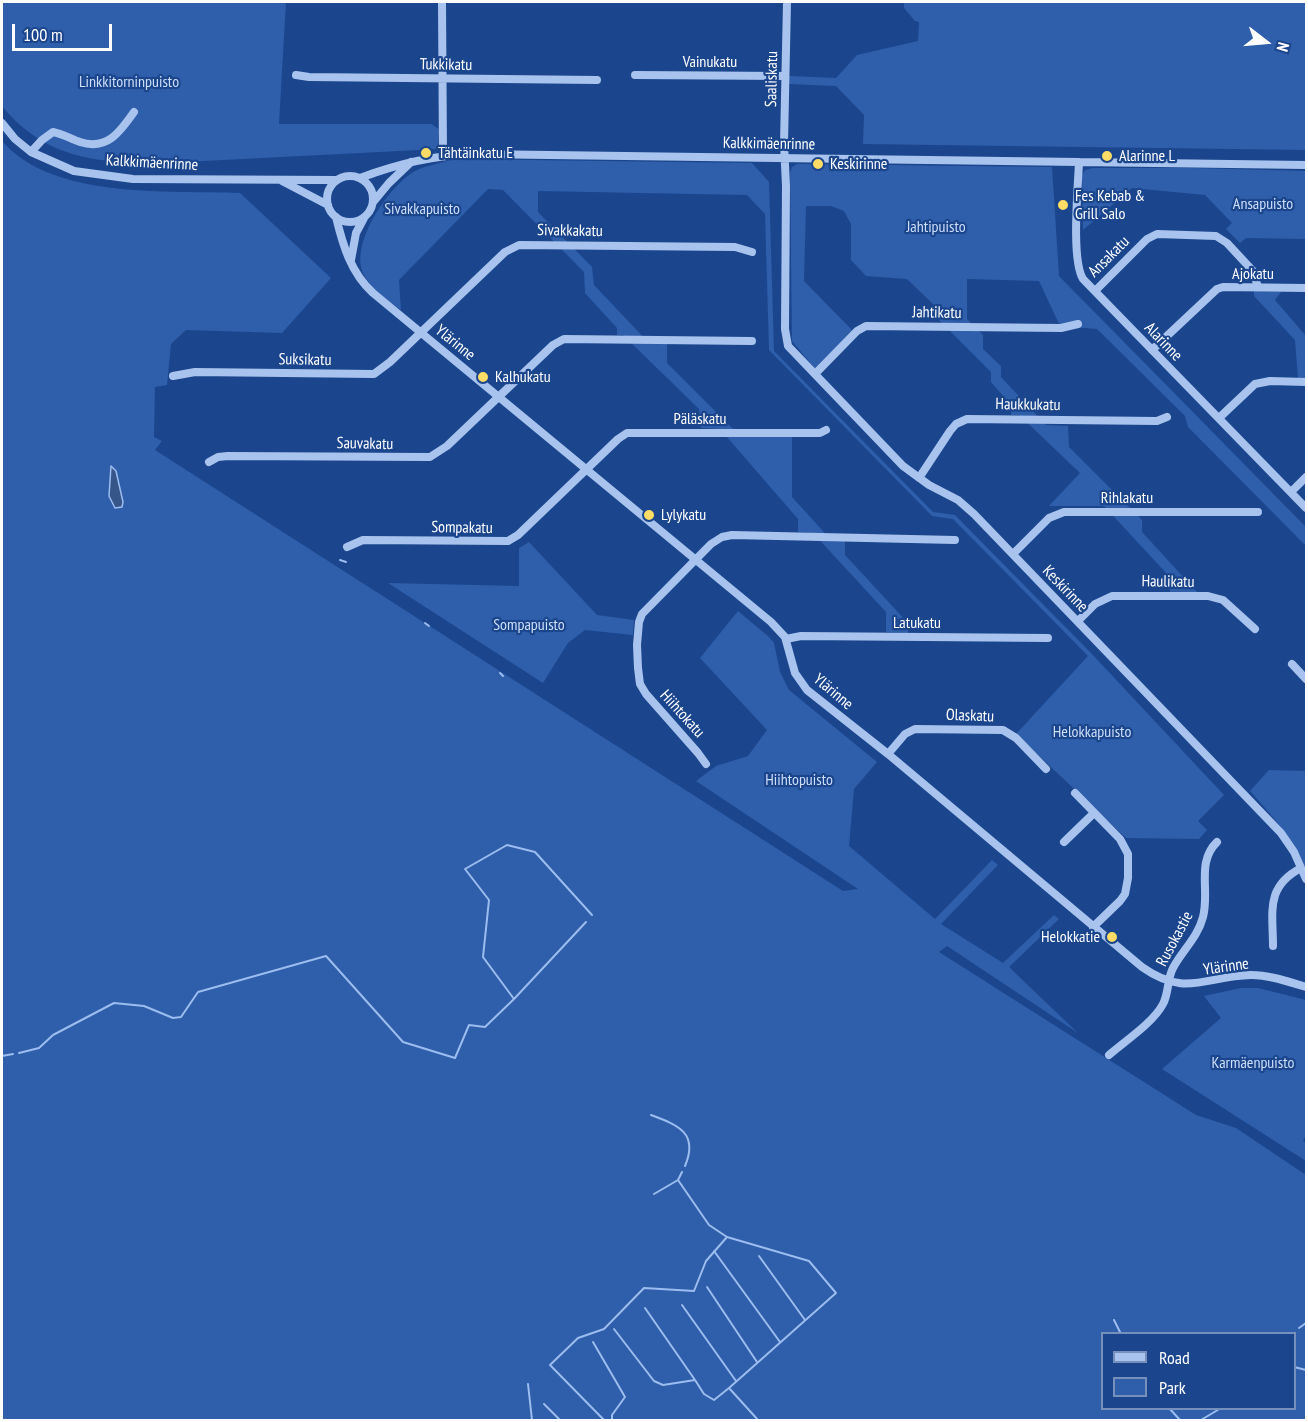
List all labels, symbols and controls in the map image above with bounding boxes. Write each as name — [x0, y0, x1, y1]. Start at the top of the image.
scale bar — [15, 12, 116, 50]
north arrow — [1236, 12, 1296, 72]
text: 100 m — [23, 23, 63, 46]
text: N — [1273, 40, 1294, 54]
street label: Saaliskatu — [762, 51, 782, 107]
street label: Vainukatu — [683, 52, 737, 72]
street label: Tukkikatu — [420, 55, 472, 75]
park label: Linkkitorninpuisto — [79, 72, 179, 92]
street label: Kalkkimäenrinne — [723, 134, 815, 154]
place label: Tähtäinkatu E — [438, 143, 513, 163]
marker: Tähtäinkatu E — [419, 146, 433, 160]
place label: Alarinne L — [1119, 146, 1175, 166]
marker: Alarinne L — [1100, 149, 1114, 163]
street label: Kalkkimäenrinne — [105, 151, 199, 175]
place label: Keskirinne — [830, 154, 887, 174]
marker: Keskirinne — [811, 157, 825, 171]
place label: Fes Kebab & Grill Salo — [1075, 186, 1145, 224]
park label: Ansapuisto — [1233, 194, 1293, 214]
marker: Fes Kebab & Grill Salo — [1056, 198, 1070, 212]
park label: Sivakkapuisto — [384, 199, 460, 219]
park label: Jahtipuisto — [906, 217, 966, 237]
street label: Sivakkakatu — [537, 221, 603, 241]
street label: Ansakatu — [1084, 232, 1134, 282]
street label: Ajokatu — [1232, 264, 1274, 284]
street label: Jahtikatu — [912, 303, 962, 323]
street label: Alarinne — [1140, 319, 1186, 365]
street label: Ylärinne — [431, 321, 479, 365]
street label: Suksikatu — [278, 350, 332, 370]
place label: Kalhukatu — [495, 367, 551, 387]
marker: Kalhukatu — [476, 370, 490, 384]
street label: Haukkukatu — [995, 395, 1061, 415]
street label: Päläskatu — [673, 409, 727, 429]
street label: Sauvakatu — [336, 434, 394, 454]
street label: Rihlakatu — [1101, 488, 1153, 508]
place label: Lylykatu — [661, 505, 706, 525]
marker: Lylykatu — [642, 508, 656, 522]
street label: Sompakatu — [431, 518, 493, 538]
street label: Keskirinne — [1038, 562, 1092, 616]
street label: Haulikatu — [1141, 572, 1195, 592]
street label: Latukatu — [893, 613, 941, 633]
park label: Sompapuisto — [493, 615, 565, 635]
street label: Ylärinne — [809, 670, 857, 714]
street label: Hiihtokatu — [656, 686, 708, 742]
street label: Olaskatu — [946, 706, 994, 726]
park label: Helokkapuisto — [1053, 722, 1131, 742]
park label: Hiihtopuisto — [765, 770, 833, 790]
street label: Rusokastie — [1153, 908, 1197, 970]
place label: Helokkatie — [1041, 927, 1100, 947]
marker: Helokkatie — [1105, 930, 1119, 944]
street label: Ylärinne — [1202, 954, 1250, 980]
park label: Karmäenpuisto — [1212, 1053, 1294, 1073]
legend — [1101, 1332, 1296, 1410]
text: Road — [1159, 1346, 1190, 1369]
text: Park — [1159, 1376, 1186, 1399]

